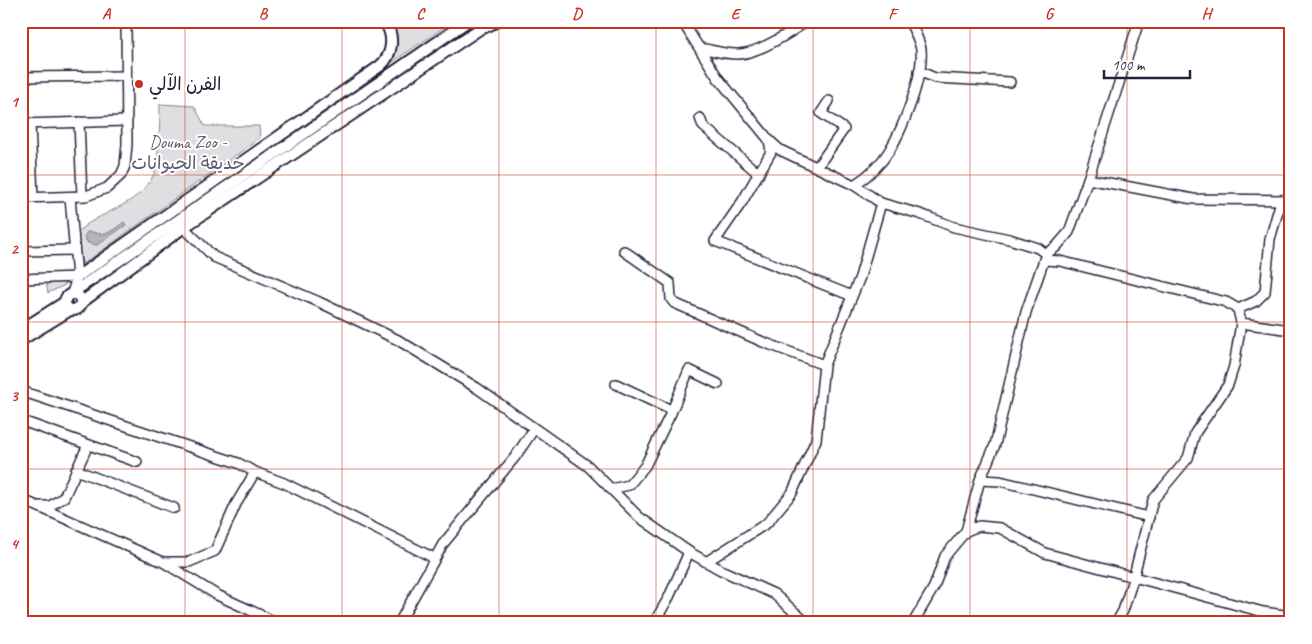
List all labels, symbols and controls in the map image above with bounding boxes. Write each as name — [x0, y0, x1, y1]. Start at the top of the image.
text: A — [102, 4, 112, 24]
text: B — [259, 4, 269, 24]
text: C — [416, 4, 426, 24]
text: D — [572, 4, 583, 24]
text: E — [731, 4, 742, 24]
text: F — [888, 4, 899, 24]
text: G — [1045, 4, 1055, 24]
text: H — [1201, 4, 1213, 24]
scale bar — [1104, 48, 1191, 80]
text: 100 m — [1112, 56, 1146, 75]
place label: الفرن الآلي — [149, 73, 222, 100]
marker: الفرن الآلي — [133, 78, 145, 90]
text: 1 — [10, 92, 19, 112]
park label: Douma Zoo - حديقة الحيوانات — [131, 131, 245, 174]
text: 2 — [10, 239, 19, 259]
text: 3 — [10, 386, 19, 406]
text: 4 — [10, 534, 19, 554]

